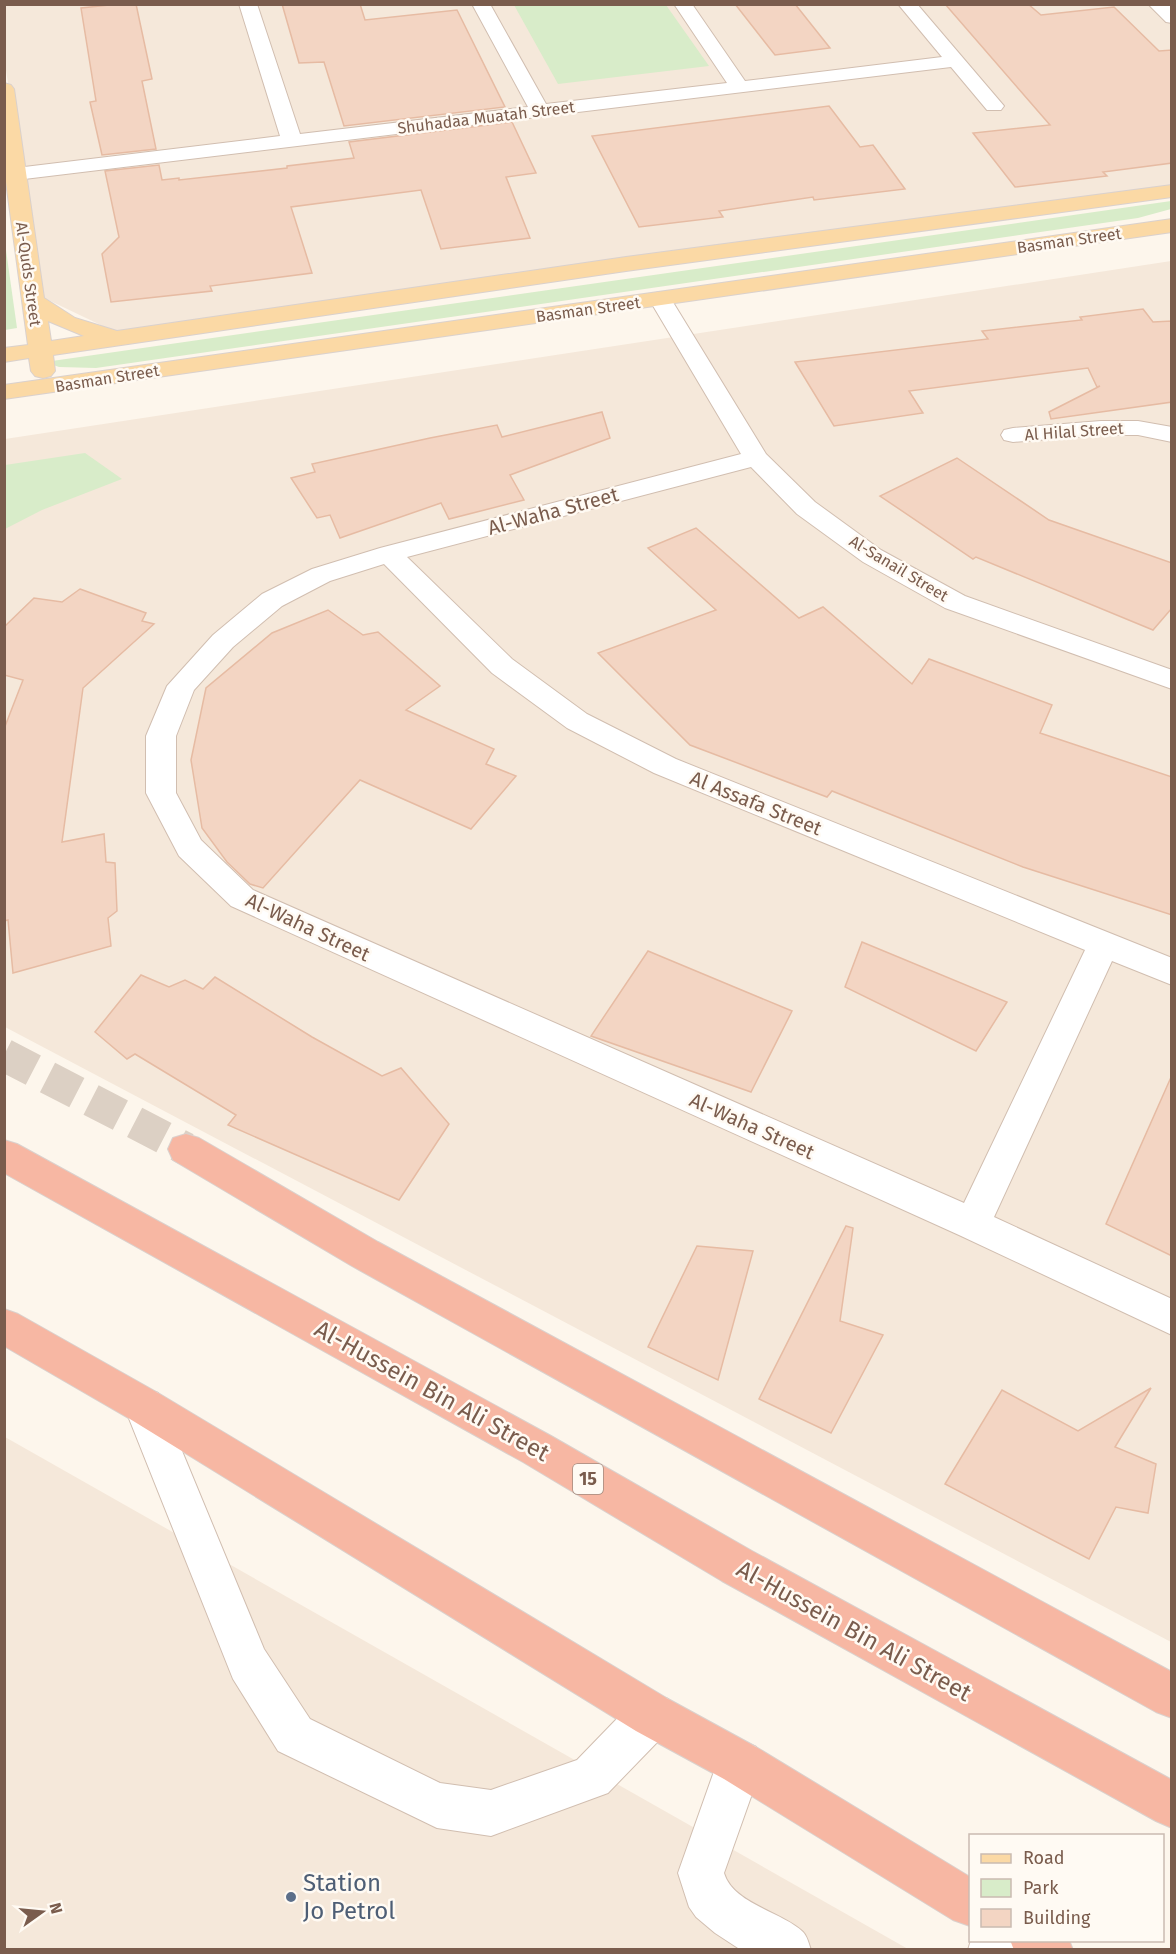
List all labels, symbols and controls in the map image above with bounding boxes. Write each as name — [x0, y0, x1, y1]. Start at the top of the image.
street label: Shuhadaa Muatah Street — [396, 97, 576, 138]
street label: Al-Quds Street — [12, 221, 45, 328]
street label: Basman Street — [1016, 224, 1123, 257]
street label: Basman Street — [535, 293, 642, 326]
street label: Basman Street — [54, 361, 161, 396]
street label: Al Hilal Street — [1024, 419, 1124, 444]
street label: Al-Waha Street — [485, 482, 622, 540]
street label: Al-Sanail Street — [846, 531, 952, 605]
street label: Al Assafa Street — [687, 766, 826, 841]
street label: Al-Waha Street — [242, 888, 375, 967]
street label: Al-Waha Street — [686, 1088, 819, 1165]
street label: Al-Hussein Bin Ali Street — [310, 1315, 554, 1467]
road number: 15 — [573, 1464, 603, 1494]
street label: Al-Hussein Bin Ali Street — [732, 1555, 976, 1707]
legend — [969, 1834, 1164, 1942]
text: Road — [1023, 1847, 1065, 1869]
place label: Station Jo Petrol — [303, 1869, 395, 1925]
text: Park — [1023, 1877, 1059, 1899]
north arrow — [12, 1882, 72, 1942]
marker: Station Jo Petrol — [284, 1890, 298, 1904]
text: N — [45, 1901, 67, 1916]
text: Building — [1023, 1907, 1091, 1929]

